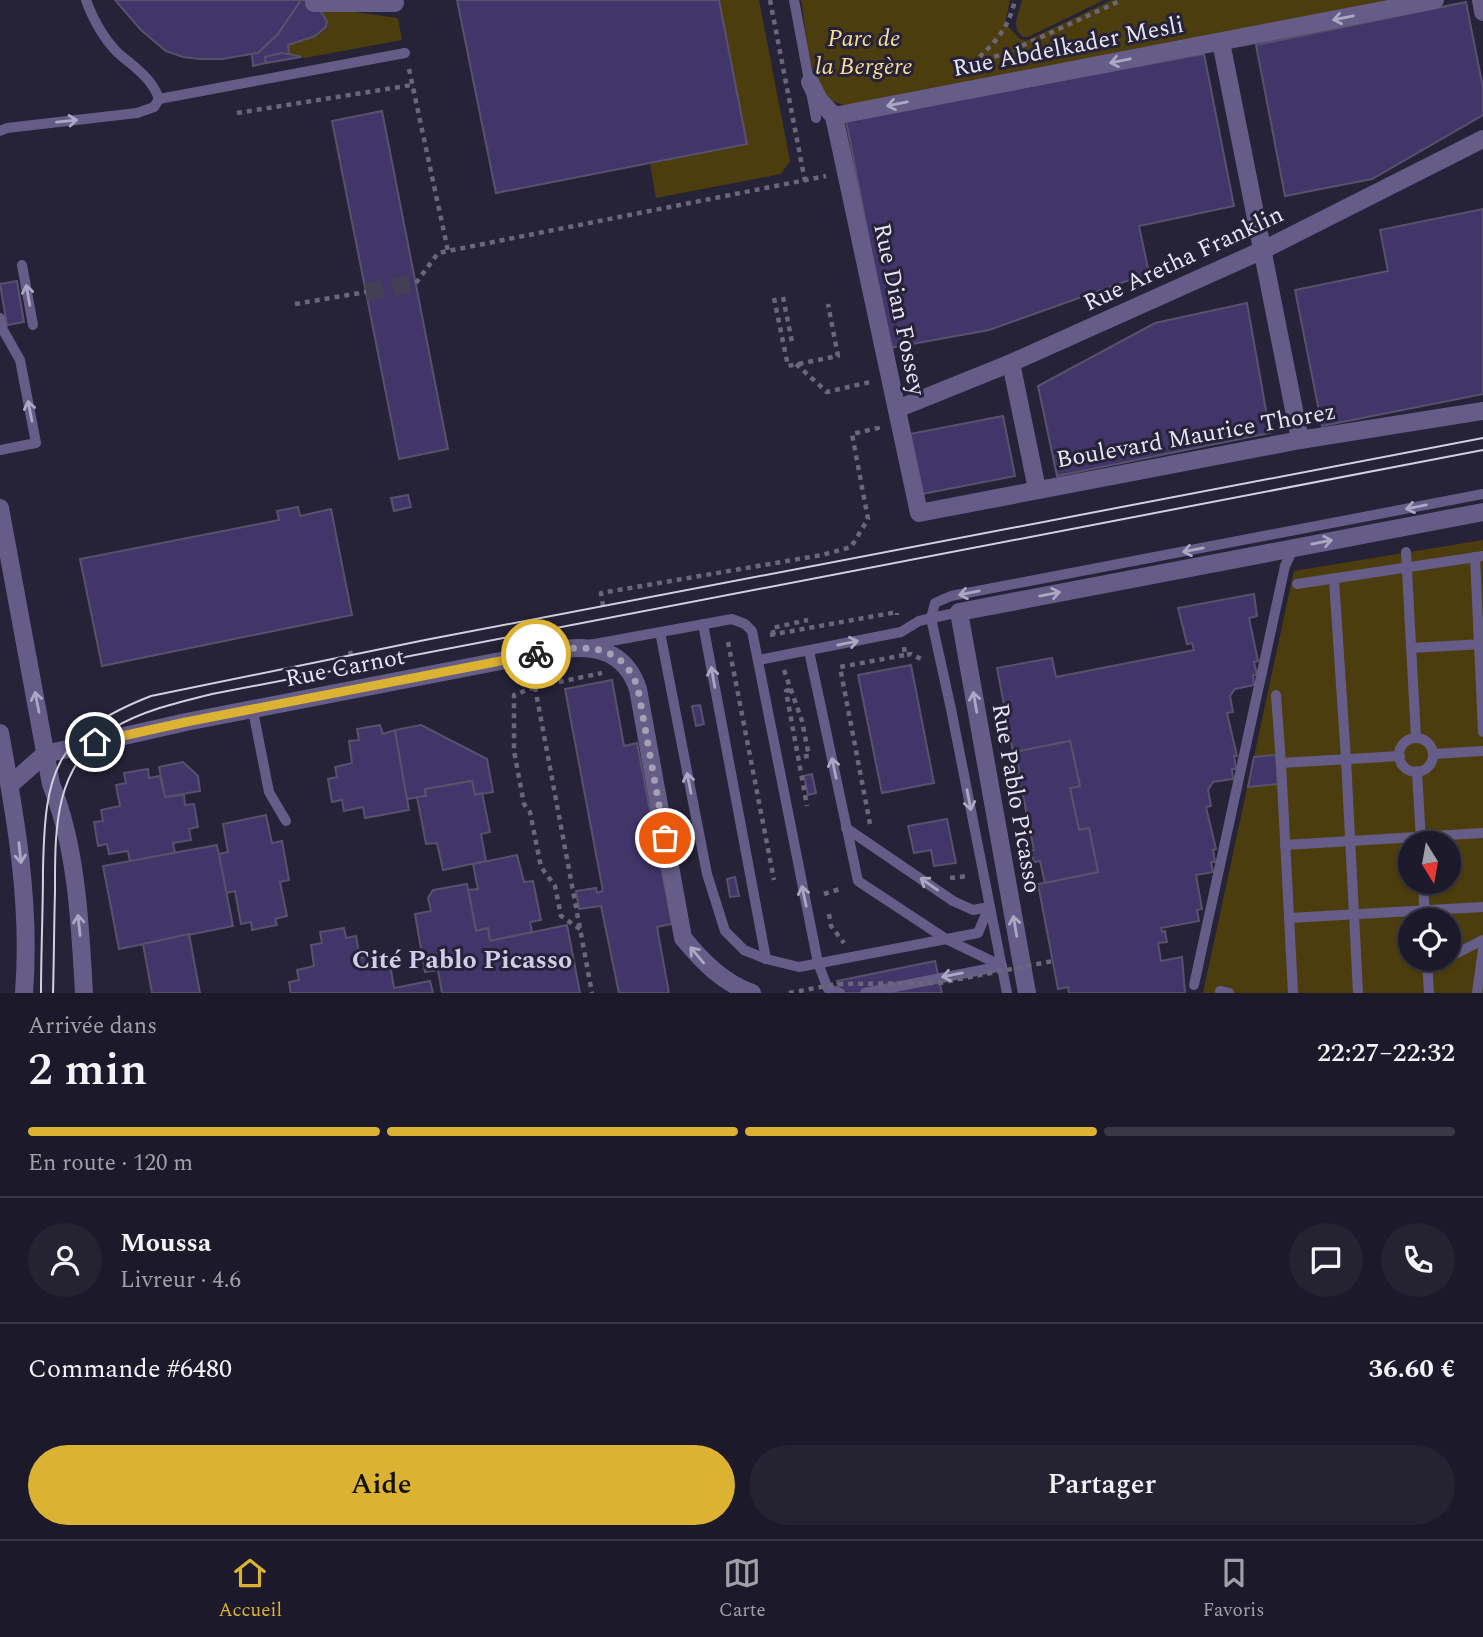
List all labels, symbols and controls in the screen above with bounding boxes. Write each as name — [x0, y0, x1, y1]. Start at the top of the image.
street label: Rue Abdelkader Mesli — [949, 7, 1187, 87]
one-way arrow — [1332, 11, 1355, 25]
park label: Parc de la Bergère — [815, 21, 913, 85]
one-way arrow — [1109, 55, 1132, 69]
one-way arrow — [886, 98, 909, 111]
one-way arrow — [55, 114, 78, 127]
street label: Rue Aretha Franklin — [1077, 197, 1290, 321]
street label: Rue Dian Fossey — [863, 220, 935, 400]
one-way arrow — [21, 284, 34, 307]
street label: Boulevard Maurice Thorez — [1053, 394, 1339, 478]
one-way arrow — [22, 400, 36, 423]
one-way arrow — [1405, 500, 1428, 514]
one-way arrow — [1310, 535, 1332, 548]
one-way arrow — [1182, 543, 1205, 557]
one-way arrow — [958, 586, 981, 600]
one-way arrow — [1038, 587, 1061, 601]
courier — [501, 619, 571, 689]
icon: bike — [517, 635, 555, 673]
one-way arrow — [836, 635, 859, 649]
street label: Rue Carnot — [282, 639, 408, 697]
one-way arrow — [706, 666, 719, 689]
one-way arrow — [30, 691, 43, 714]
one-way arrow — [968, 691, 981, 714]
street label: Rue Pablo Picasso — [982, 700, 1050, 896]
pin — [65, 712, 125, 772]
icon: home — [76, 723, 114, 761]
one-way arrow — [826, 757, 840, 780]
one-way arrow — [682, 772, 695, 795]
one-way arrow — [962, 788, 976, 811]
pin — [635, 808, 695, 868]
icon: bag — [646, 819, 684, 857]
north arrow — [1398, 831, 1461, 894]
map controls — [1398, 831, 1461, 971]
one-way arrow — [13, 841, 26, 863]
one-way arrow — [920, 877, 939, 891]
one-way arrow — [797, 885, 811, 908]
button: locate — [1398, 908, 1461, 971]
one-way arrow — [72, 914, 85, 937]
one-way arrow — [1008, 915, 1021, 938]
district label: Cité Pablo Picasso — [352, 940, 572, 980]
one-way arrow — [689, 946, 705, 964]
one-way arrow — [941, 969, 964, 983]
text: Arrivée dans — [28, 1009, 157, 1044]
text: 22:27–22:32 — [1317, 1033, 1455, 1073]
text: 2 min — [28, 1035, 147, 1105]
text: En route · 120 m — [28, 1146, 193, 1181]
button: person — [28, 1223, 102, 1297]
text: Moussa — [120, 1223, 211, 1263]
button: chat — [1289, 1223, 1363, 1297]
button: phone — [1381, 1223, 1455, 1297]
text: Livreur · 4.6 — [120, 1263, 241, 1298]
text: Commande #6480 — [28, 1349, 232, 1389]
text: 36.60 € — [1369, 1349, 1455, 1389]
button: Aide — [28, 1445, 735, 1525]
button: Partager — [749, 1445, 1455, 1525]
tab: Accueil — [219, 1554, 282, 1625]
tab: Carte — [719, 1554, 766, 1625]
tab: Favoris — [1203, 1554, 1264, 1625]

